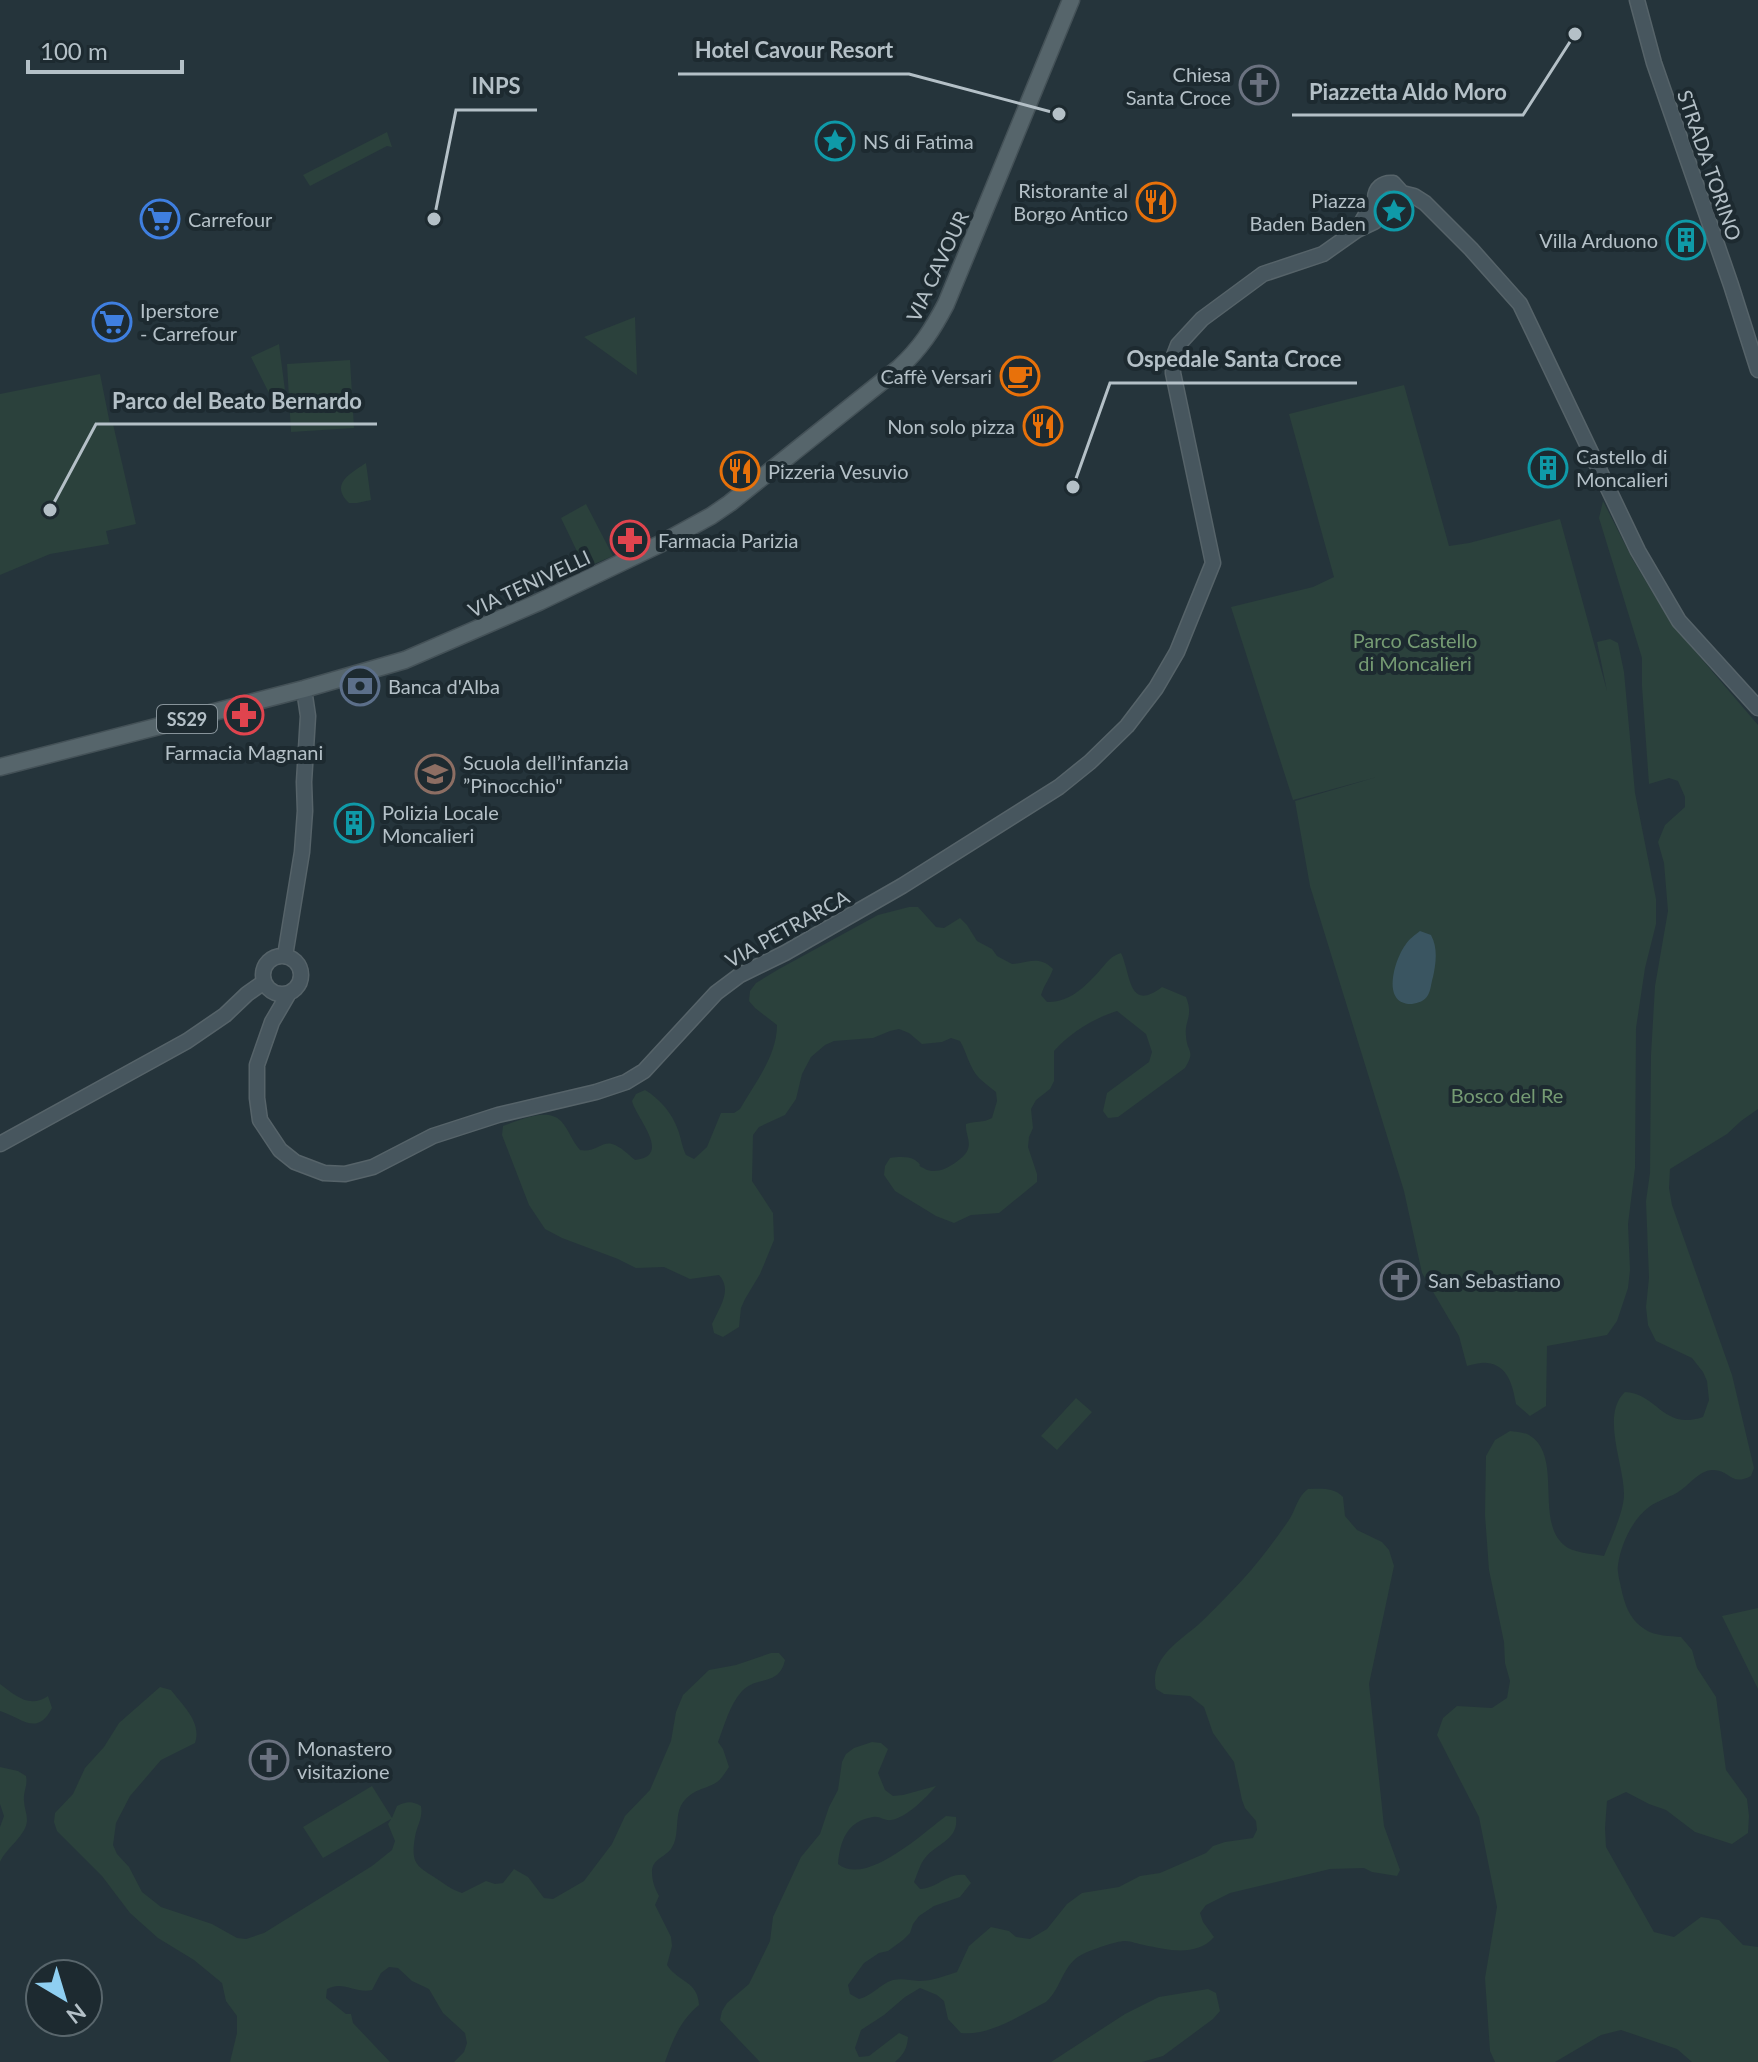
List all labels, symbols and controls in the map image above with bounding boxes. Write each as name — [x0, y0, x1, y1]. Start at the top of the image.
scale bar — [28, 24, 182, 74]
callout: Hotel Cavour Resort — [678, 28, 909, 74]
text: 100 m — [40, 36, 108, 65]
text: Hotel Cavour Resort — [695, 36, 894, 63]
place label: Chiesa Santa Croce — [1126, 62, 1231, 109]
callout: INPS — [456, 64, 537, 110]
church icon: Chiesa Santa Croce — [1238, 64, 1280, 106]
callout: Piazzetta Aldo Moro — [1292, 69, 1523, 115]
text: INPS — [471, 72, 521, 99]
text: Piazzetta Aldo Moro — [1309, 78, 1507, 105]
street label: STRADA TORINO — [1673, 87, 1747, 243]
place icon: NS di Fatima — [814, 120, 856, 162]
place label: NS di Fatima — [863, 129, 974, 153]
place label: Ristorante al Borgo Antico — [1013, 178, 1128, 225]
restaurant icon: Ristorante al Borgo Antico — [1135, 181, 1177, 223]
place label: Piazza Baden Baden — [1250, 188, 1366, 235]
place icon: Piazza Baden Baden — [1373, 190, 1415, 232]
supermarket icon: Carrefour — [139, 198, 181, 240]
street label: VIA CAVOUR — [901, 206, 973, 325]
place label: Carrefour — [188, 207, 273, 231]
building icon: Villa Arduono — [1665, 219, 1707, 261]
place label: Villa Arduono — [1539, 228, 1658, 252]
place label: Iperstore - Carrefour — [140, 298, 238, 345]
supermarket icon: Iperstore - Carrefour — [91, 301, 133, 343]
callout: Ospedale Santa Croce — [1110, 337, 1357, 383]
text: Ospedale Santa Croce — [1127, 345, 1342, 372]
cafe icon: Caffè Versari — [999, 355, 1041, 397]
place label: Caffè Versari — [880, 364, 992, 388]
callout: Parco del Beato Bernardo — [96, 378, 377, 424]
text: Parco del Beato Bernardo — [112, 387, 362, 414]
restaurant icon: Non solo pizza — [1022, 405, 1064, 447]
place label: Non solo pizza — [887, 414, 1015, 438]
place label: Castello di Moncalieri — [1576, 444, 1668, 491]
building icon: Castello di Moncalieri — [1527, 447, 1569, 489]
restaurant icon: Pizzeria Vesuvio — [719, 450, 761, 492]
place label: Pizzeria Vesuvio — [768, 459, 909, 483]
pharmacy icon: Farmacia Parizia — [609, 519, 651, 561]
place label: Farmacia Parizia — [658, 528, 798, 552]
street label: VIA TENIVELLI — [464, 544, 594, 622]
park label: Parco Castello di Moncalieri — [1353, 628, 1477, 675]
bank icon: Banca d'Alba — [339, 665, 381, 707]
place label: Banca d'Alba — [388, 674, 500, 698]
pharmacy icon: Farmacia Magnani — [223, 694, 265, 736]
road number: SS29 — [157, 705, 217, 733]
place label: Farmacia Magnani — [165, 740, 323, 764]
place label: Scuola dell’infanzia ”Pinocchio" — [463, 750, 629, 797]
school or university icon: Scuola dell’infanzia ”Pinocchio" — [414, 753, 456, 795]
place label: Polizia Locale Moncalieri — [382, 800, 499, 847]
building icon: Polizia Locale Moncalieri — [333, 802, 375, 844]
street label: VIA PETRARCA — [721, 884, 854, 972]
park label: Bosco del Re — [1451, 1083, 1563, 1107]
church icon: San Sebastiano — [1379, 1259, 1421, 1301]
place label: San Sebastiano — [1428, 1268, 1561, 1292]
place label: Monastero visitazione — [297, 1736, 392, 1783]
church icon: Monastero visitazione — [248, 1739, 290, 1781]
north arrow — [24, 1958, 104, 2038]
text: N — [62, 1998, 92, 2030]

